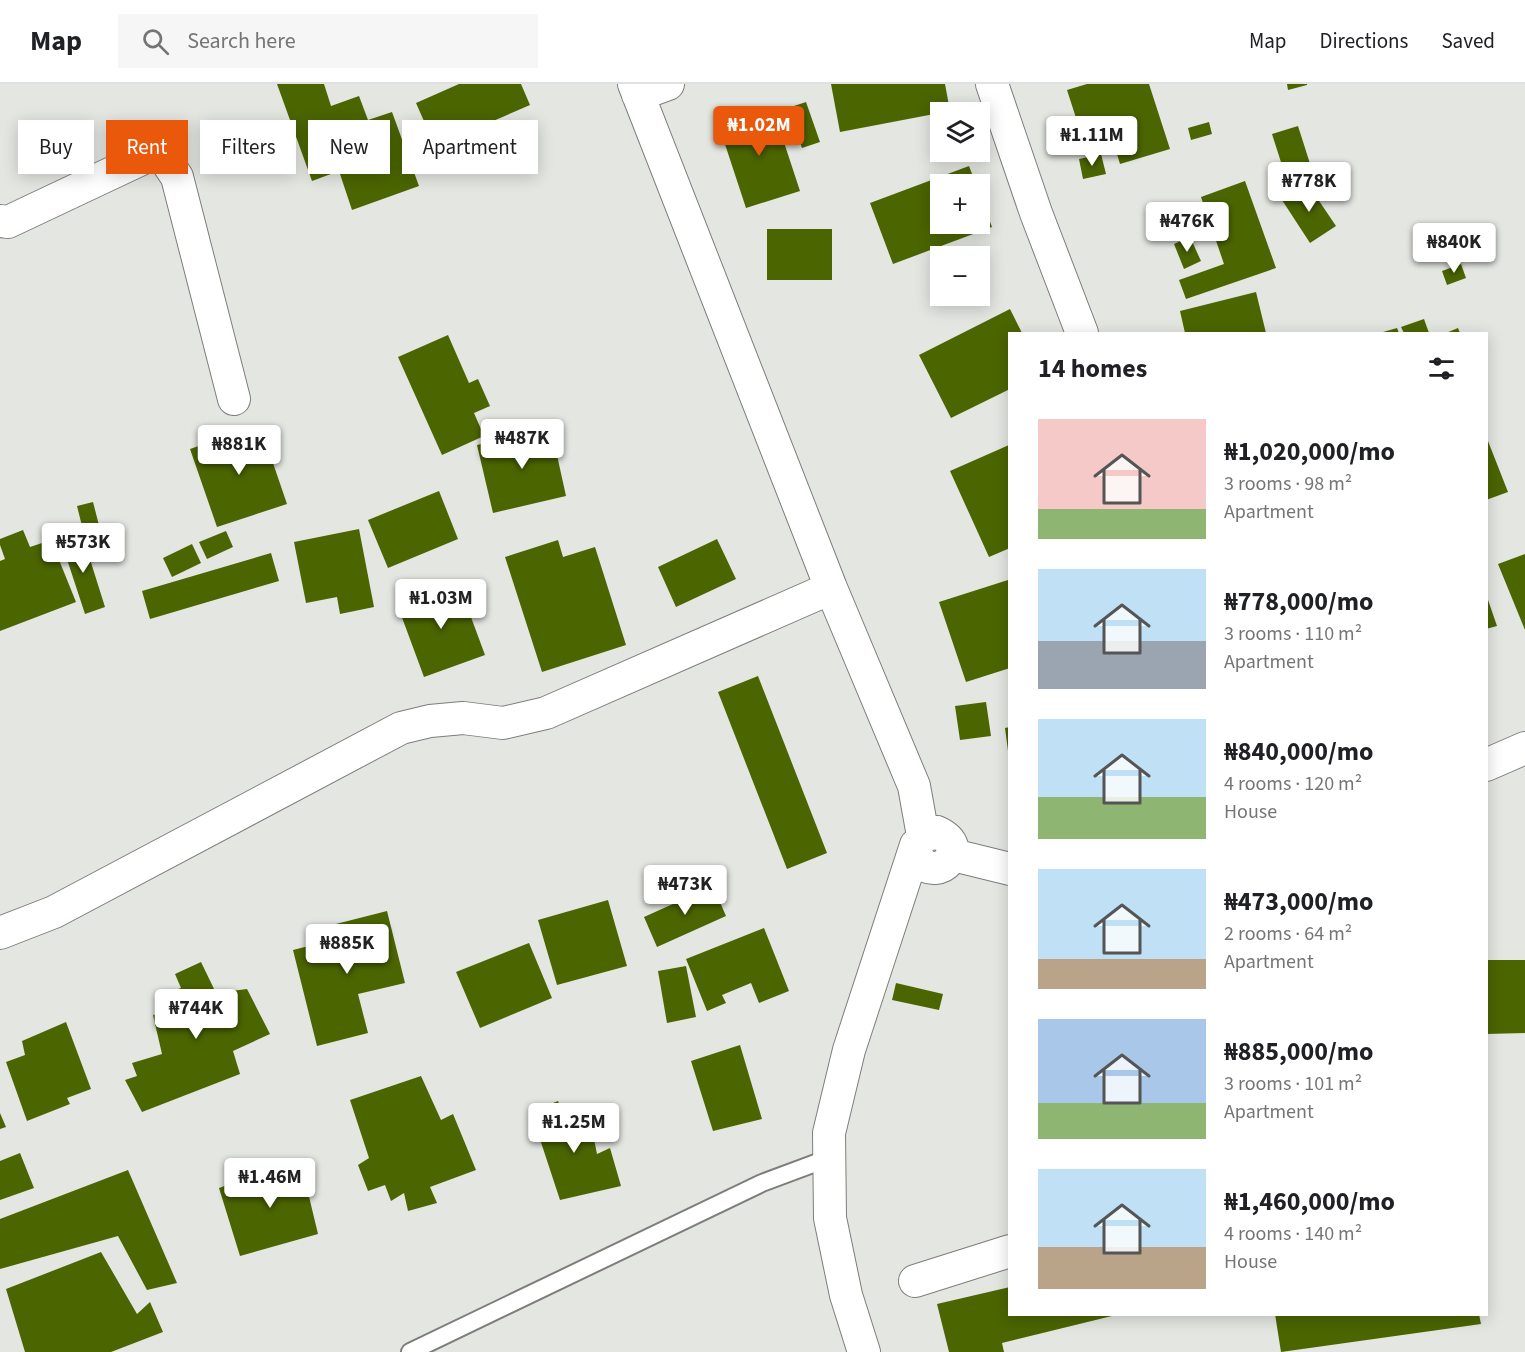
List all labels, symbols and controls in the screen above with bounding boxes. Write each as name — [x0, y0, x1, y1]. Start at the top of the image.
search box — [118, 14, 538, 68]
text: Map — [30, 21, 82, 61]
icon: search — [139, 25, 172, 58]
text: Search here — [187, 25, 296, 57]
text: Map — [1249, 26, 1287, 56]
text: Directions — [1320, 26, 1408, 56]
text: Saved — [1441, 26, 1495, 56]
map controls — [930, 102, 990, 306]
button: layers — [930, 102, 990, 162]
pin: ₦1.02M — [710, 106, 808, 157]
text: ₦1.02M — [727, 111, 791, 139]
pin: ₦1.11M — [1043, 116, 1141, 167]
chip: Buy — [18, 120, 94, 174]
chip: Rent — [106, 120, 188, 174]
chip: Filters — [200, 120, 296, 174]
chip: New — [308, 120, 390, 174]
chip: Apartment — [402, 120, 538, 174]
text: ₦1.11M — [1060, 121, 1124, 149]
pin: ₦778K — [1267, 162, 1351, 213]
text: ₦778K — [1282, 167, 1336, 195]
button: + — [930, 174, 990, 234]
pin: ₦476K — [1145, 202, 1229, 253]
text: ₦476K — [1160, 207, 1214, 235]
pin: ₦840K — [1412, 223, 1496, 274]
text: ₦840K — [1427, 228, 1481, 256]
button: − — [930, 246, 990, 306]
text: 14 homes — [1038, 350, 1147, 387]
icon: filters — [1425, 352, 1458, 385]
pin: ₦487K — [480, 419, 564, 470]
text: ₦487K — [495, 424, 549, 452]
pin: ₦881K — [197, 425, 281, 476]
text: ₦881K — [212, 430, 266, 458]
text: ₦1,020,000/mo — [1224, 433, 1395, 470]
icon: home — [1086, 443, 1158, 515]
text: 3 rooms · 98 m² — [1224, 470, 1352, 498]
text: Apartment — [1224, 498, 1314, 526]
pin: ₦573K — [41, 523, 125, 574]
text: ₦573K — [56, 528, 110, 556]
pin: ₦1.03M — [392, 579, 490, 630]
text: ₦778,000/mo — [1224, 583, 1373, 620]
text: ₦1.03M — [409, 584, 473, 612]
icon: home — [1086, 593, 1158, 665]
text: 3 rooms · 110 m² — [1224, 620, 1362, 648]
text: Apartment — [1224, 648, 1314, 676]
text: ₦840,000/mo — [1224, 733, 1373, 770]
icon: home — [1086, 743, 1158, 815]
text: 4 rooms · 120 m² — [1224, 770, 1362, 798]
text: House — [1224, 798, 1277, 826]
pin: ₦473K — [643, 865, 727, 916]
text: ₦473K — [658, 870, 712, 898]
text: ₦473,000/mo — [1224, 883, 1373, 920]
icon: home — [1086, 893, 1158, 965]
text: 2 rooms · 64 m² — [1224, 920, 1352, 948]
pin: ₦885K — [305, 924, 389, 975]
text: ₦885K — [320, 929, 374, 957]
text: Apartment — [1224, 948, 1314, 976]
pin: ₦744K — [154, 989, 238, 1040]
text: ₦744K — [169, 994, 223, 1022]
text: ₦885,000/mo — [1224, 1033, 1373, 1070]
icon: home — [1086, 1043, 1158, 1115]
text: 3 rooms · 101 m² — [1224, 1070, 1362, 1098]
text: Apartment — [1224, 1098, 1314, 1126]
pin: ₦1.25M — [525, 1103, 623, 1154]
text: ₦1.25M — [542, 1108, 606, 1136]
pin: ₦1.46M — [221, 1158, 319, 1209]
text: ₦1.46M — [238, 1163, 302, 1191]
text: ₦1,460,000/mo — [1224, 1183, 1395, 1220]
icon: home — [1086, 1193, 1158, 1265]
text: 4 rooms · 140 m² — [1224, 1220, 1362, 1248]
text: House — [1224, 1248, 1277, 1276]

